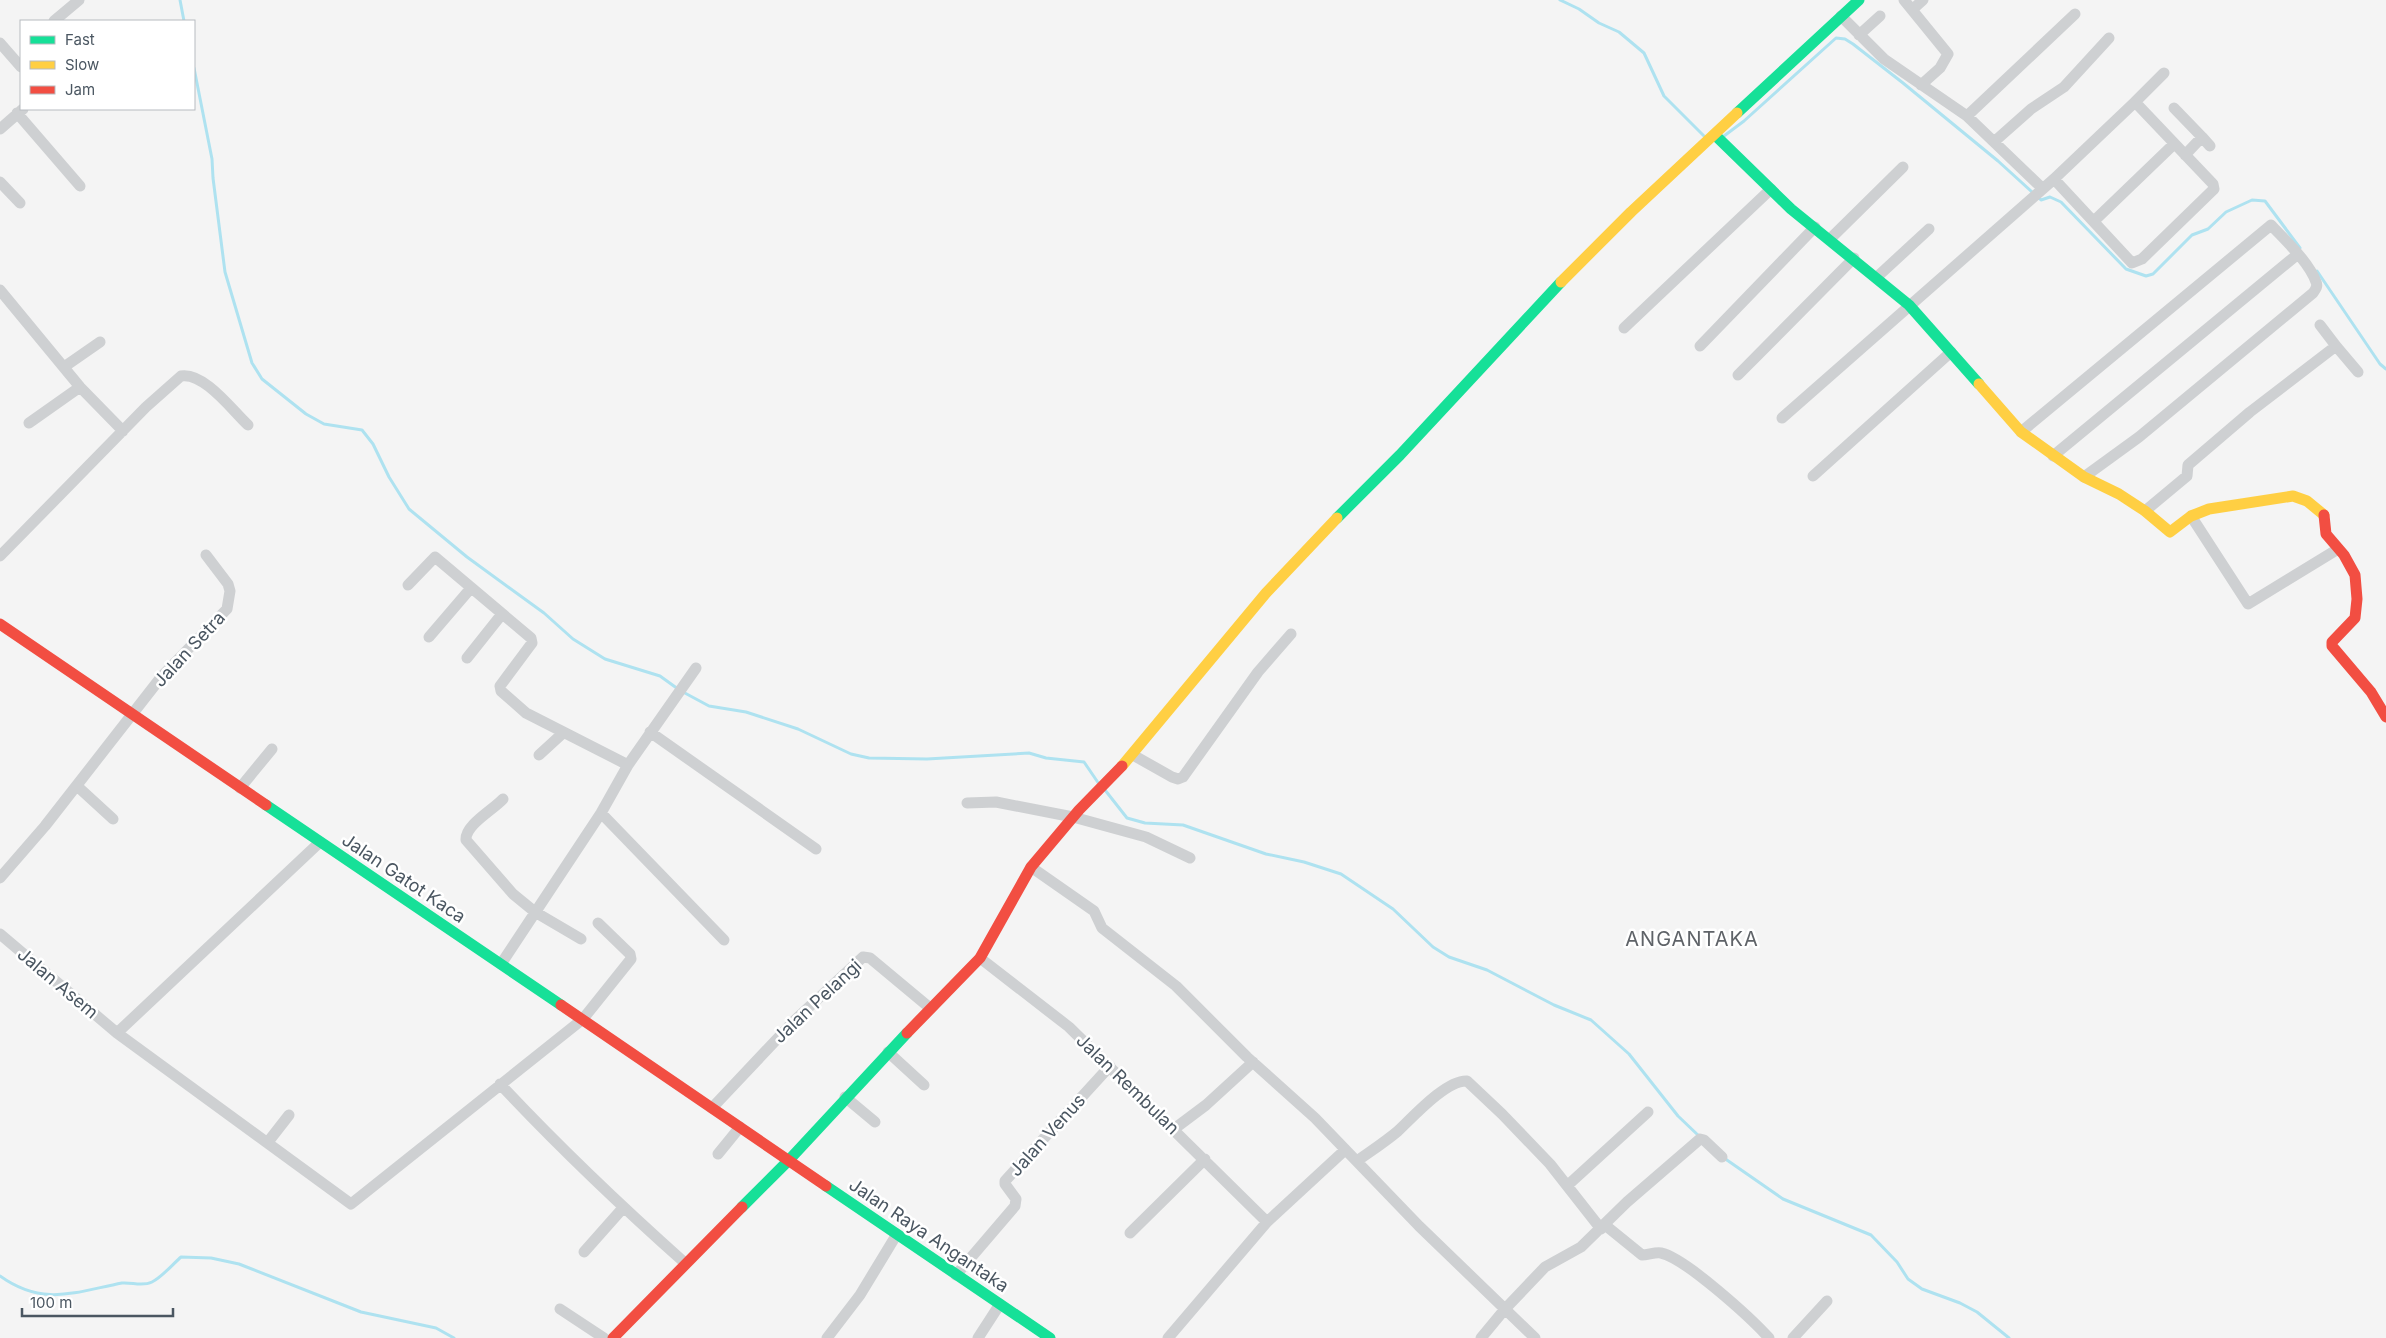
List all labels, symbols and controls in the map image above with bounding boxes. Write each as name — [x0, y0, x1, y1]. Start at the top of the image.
legend — [20, 20, 195, 110]
text: Fast — [65, 30, 95, 49]
text: Slow — [65, 55, 99, 74]
text: Jam — [65, 80, 95, 99]
street label: Jalan Setra — [149, 607, 229, 691]
street label: Jalan Gatot Kaca — [338, 829, 470, 927]
district label: ANGANTAKA — [1625, 927, 1759, 951]
street label: Jalan Asem — [13, 943, 103, 1023]
street label: Jalan Pelangi — [769, 955, 865, 1047]
street label: Jalan Rembulan — [1072, 1030, 1184, 1138]
street label: Jalan Venus — [1005, 1090, 1089, 1180]
street label: Jalan Raya Angantaka — [845, 1174, 1013, 1296]
scale bar — [22, 1286, 174, 1318]
text: 100 m — [30, 1293, 72, 1312]

